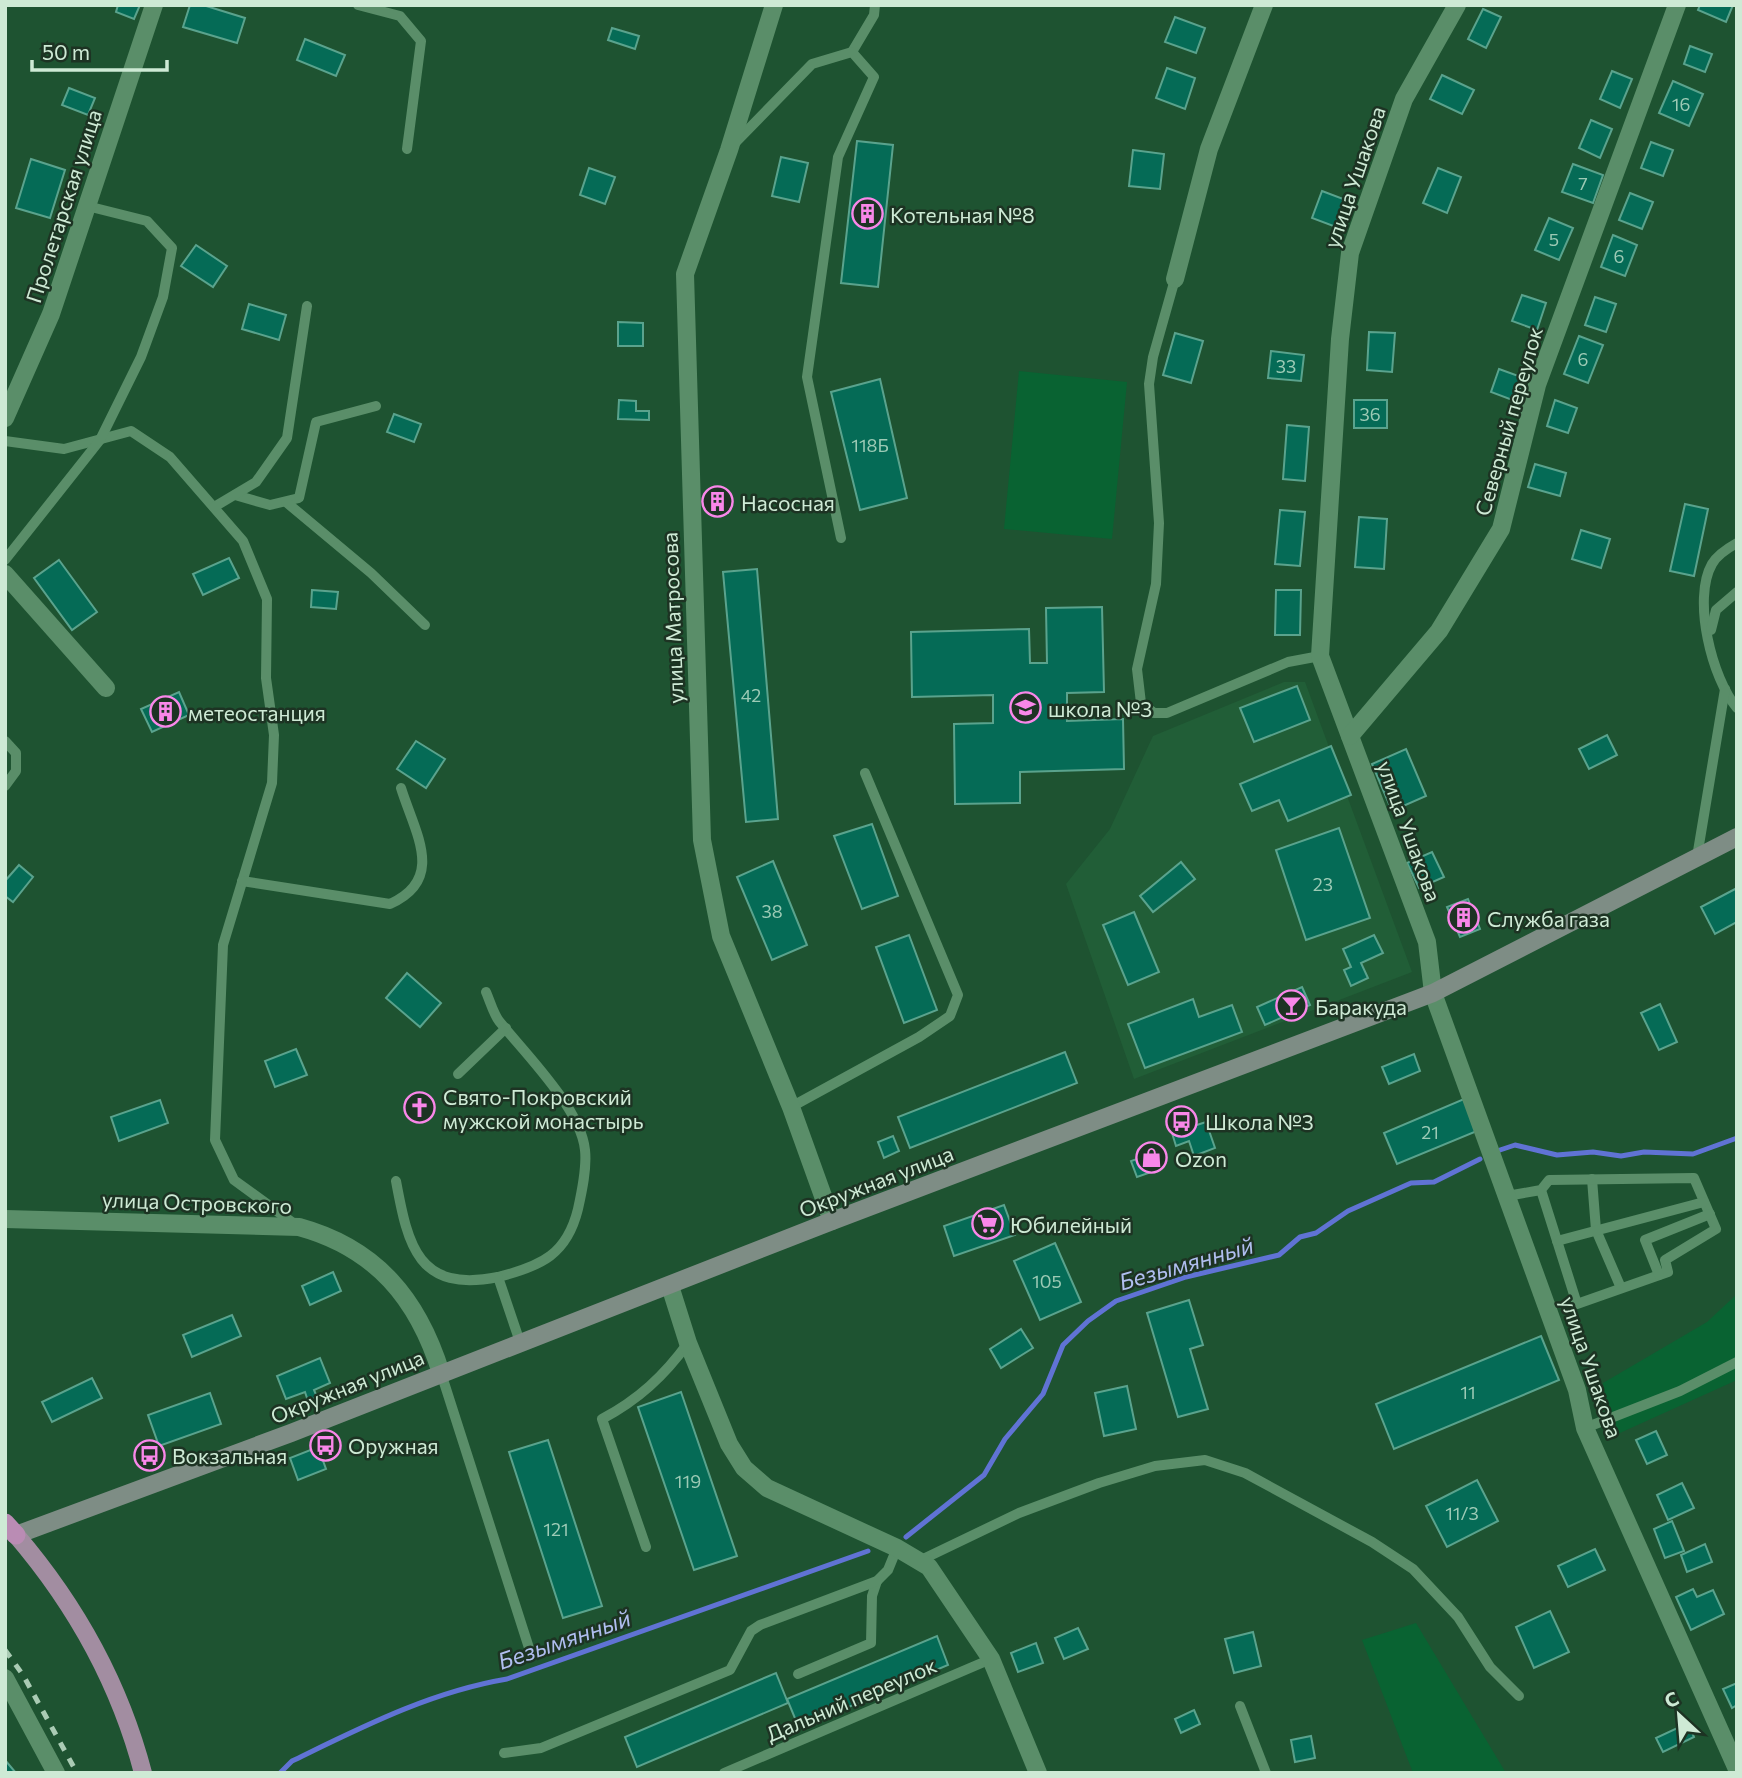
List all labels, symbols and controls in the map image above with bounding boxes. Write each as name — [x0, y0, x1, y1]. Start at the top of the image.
scale bar — [32, 28, 166, 72]
text: 50 m — [42, 39, 90, 64]
house number: 16 — [1672, 93, 1690, 115]
street label: улица Ушакова — [1318, 103, 1390, 251]
street label: Пролетарская улица — [20, 106, 106, 306]
house number: 7 — [1578, 172, 1588, 194]
building icon: Котельная №8 — [850, 197, 884, 231]
place label: Котельная №8 — [890, 202, 1035, 227]
house number: 5 — [1549, 228, 1559, 250]
house number: 6 — [1614, 245, 1624, 267]
street label: Северный переулок — [1469, 324, 1547, 518]
house number: 6 — [1578, 348, 1588, 370]
house number: 33 — [1276, 355, 1296, 377]
house number: 36 — [1359, 403, 1381, 425]
house number: 118Б — [851, 434, 889, 456]
building icon: Насосная — [701, 485, 735, 519]
place label: Насосная — [741, 490, 835, 515]
street label: улица Матросова — [657, 532, 687, 704]
house number: 42 — [741, 684, 761, 706]
school or university icon: школа №3 — [1008, 691, 1042, 725]
building icon: метеостанция — [148, 695, 182, 729]
place label: школа №3 — [1048, 696, 1152, 721]
place label: метеостанция — [188, 700, 326, 725]
street label: улица Ушакова — [1373, 757, 1447, 905]
house number: 23 — [1313, 873, 1333, 895]
house number: 38 — [761, 900, 783, 922]
building icon: Служба газа — [1447, 901, 1481, 935]
place label: Служба газа — [1487, 906, 1610, 931]
bar icon: Баракуда — [1275, 989, 1309, 1023]
place label: Баракуда — [1315, 994, 1407, 1019]
place label: Свято-Покровский мужской монастырь — [443, 1084, 644, 1133]
church icon: Свято-Покровский мужской монастырь — [403, 1091, 437, 1125]
bus stop icon: Школа №3 — [1165, 1104, 1199, 1138]
place label: Школа №3 — [1205, 1109, 1314, 1134]
house number: 21 — [1421, 1121, 1439, 1143]
street label: Окружная улица — [795, 1140, 957, 1222]
shop icon: Ozon — [1135, 1141, 1169, 1175]
place label: Ozon — [1175, 1146, 1227, 1171]
street label: улица Островского — [102, 1186, 292, 1218]
supermarket icon: Юбилейный — [970, 1207, 1004, 1241]
place label: Юбилейный — [1010, 1212, 1132, 1237]
water label: Безымянный — [1115, 1230, 1257, 1296]
house number: 105 — [1032, 1270, 1062, 1292]
street label: улица Ушакова — [1556, 1293, 1628, 1441]
street label: Окружная улица — [267, 1344, 427, 1428]
house number: 11 — [1460, 1381, 1476, 1403]
bus stop icon: Оружная — [308, 1428, 342, 1462]
place label: Оружная — [348, 1433, 439, 1458]
bus stop icon: Вокзальная — [132, 1438, 166, 1472]
place label: Вокзальная — [172, 1443, 287, 1468]
house number: 119 — [675, 1470, 701, 1492]
house number: 11/3 — [1445, 1502, 1479, 1524]
house number: 121 — [543, 1518, 569, 1540]
water label: Безымянный — [494, 1603, 634, 1675]
street label: Дальний переулок — [762, 1652, 940, 1746]
north arrow — [1644, 1680, 1714, 1750]
text: С — [1660, 1686, 1682, 1712]

